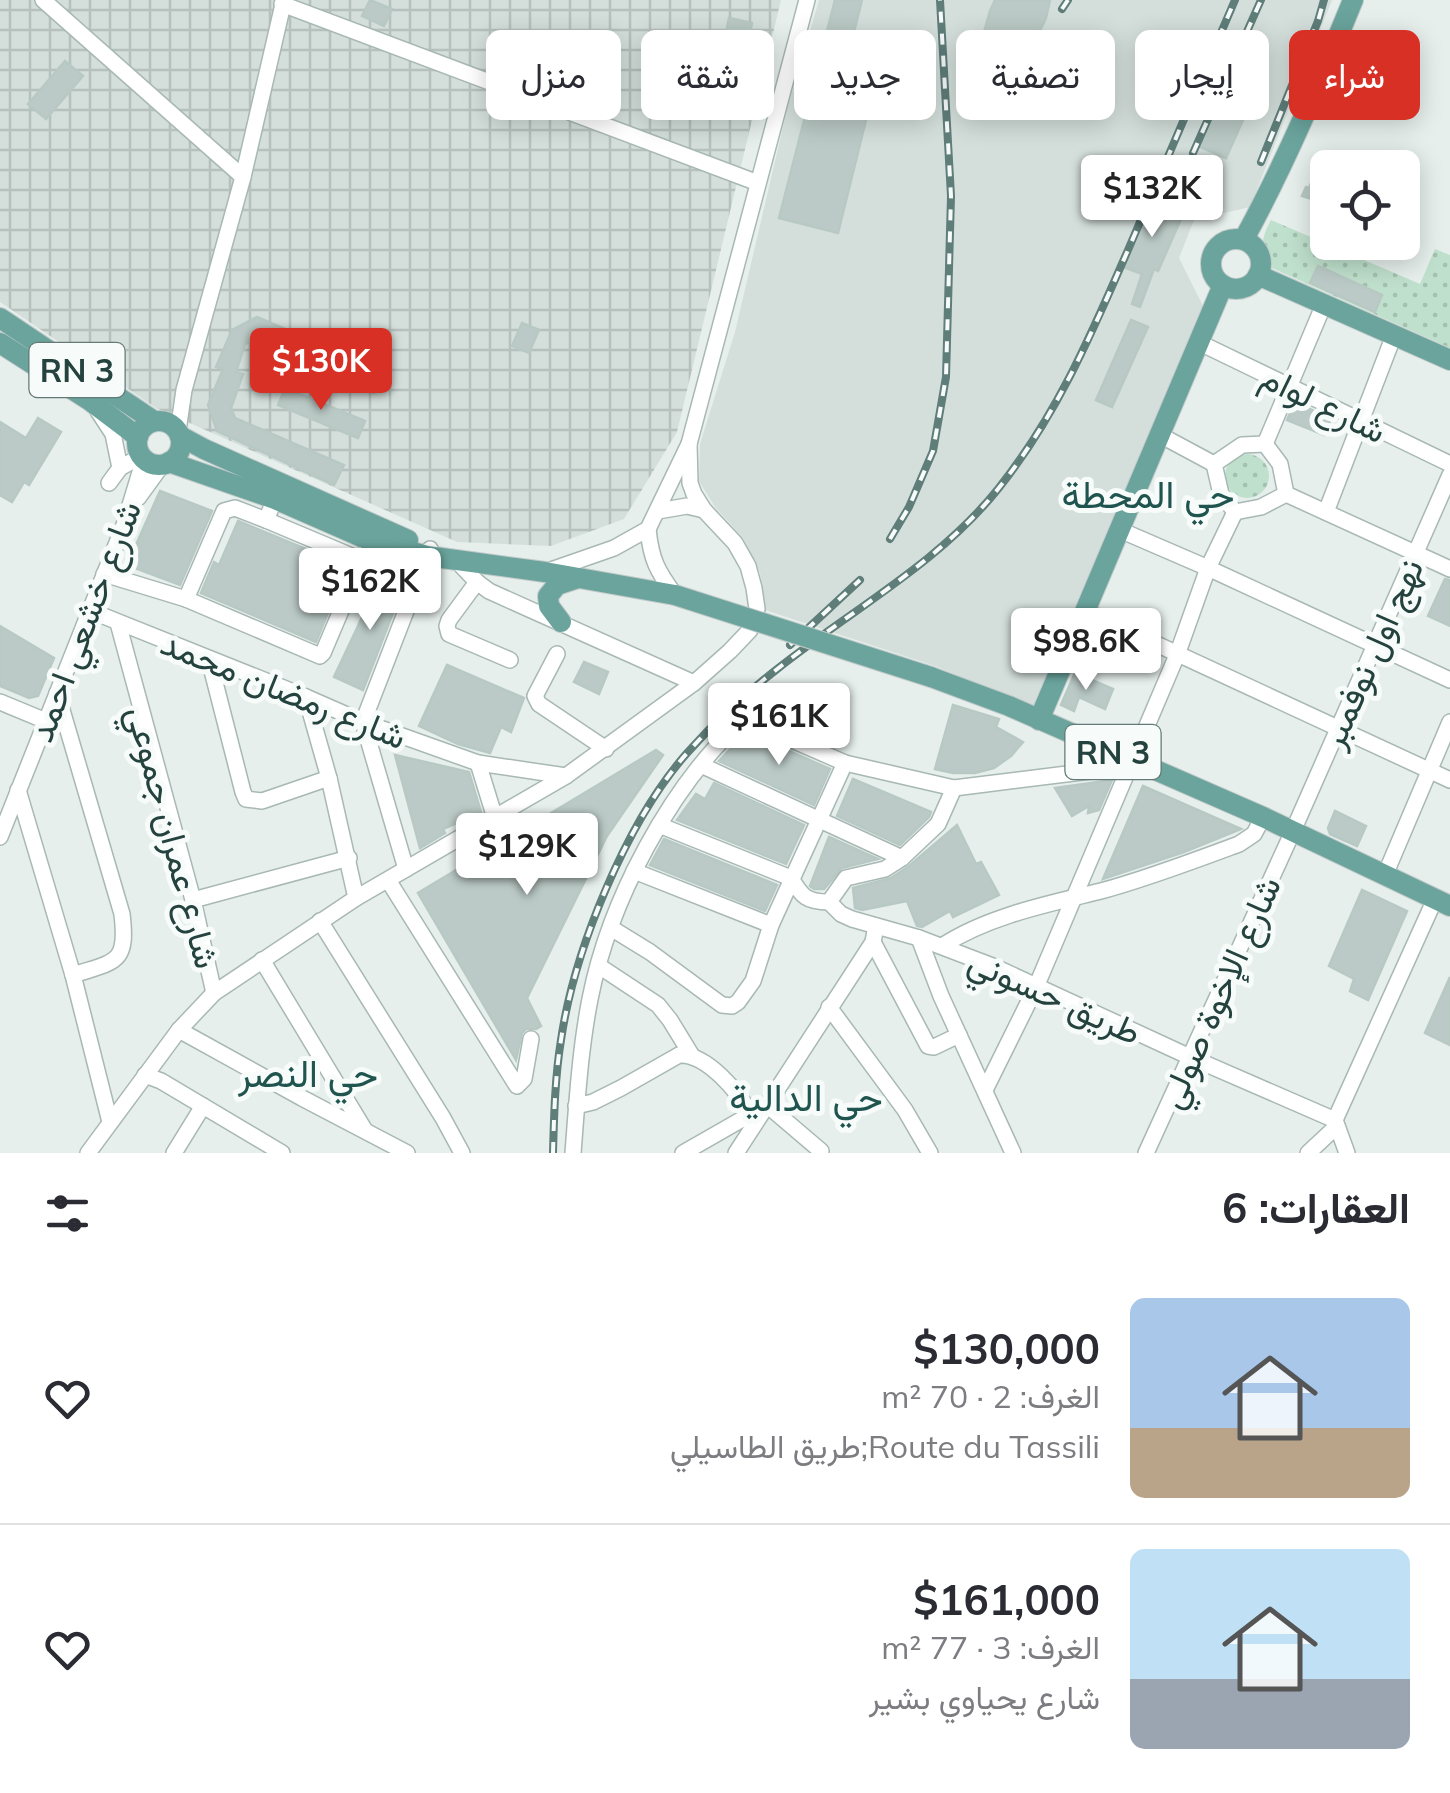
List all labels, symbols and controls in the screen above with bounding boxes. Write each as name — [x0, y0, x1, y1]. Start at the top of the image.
chip: منزل — [486, 30, 621, 120]
chip: شقة — [641, 30, 774, 120]
chip: جديد — [794, 30, 936, 120]
chip: تصفية — [956, 30, 1115, 120]
chip: إيجار — [1135, 30, 1269, 120]
chip: شراء — [1289, 30, 1420, 120]
map controls — [1310, 150, 1420, 260]
button: locate — [1310, 150, 1420, 260]
pin: $132K — [1082, 155, 1222, 240]
text: $132K — [1103, 167, 1201, 207]
pin: $130K — [251, 328, 391, 413]
text: $130K — [272, 340, 370, 380]
road number: RN 3 — [30, 343, 124, 397]
street label: شارع لوام — [1253, 354, 1394, 455]
district label: حي المحطة — [1062, 470, 1234, 526]
street label: شارع خشعي احمد — [18, 494, 158, 751]
pin: $162K — [300, 548, 440, 633]
street label: نهج اول نوفمبر — [1309, 551, 1435, 757]
text: $162K — [321, 560, 419, 600]
pin: $98.6K — [1005, 608, 1167, 693]
street label: شارع رمضان محمد — [154, 620, 413, 761]
text: $98.6K — [1033, 620, 1139, 660]
pin: $161K — [709, 683, 849, 768]
text: $161K — [730, 695, 828, 735]
street label: شارع عمران جموعي — [110, 701, 230, 975]
road number: RN 3 — [1066, 725, 1160, 779]
pin: $129K — [457, 813, 597, 898]
text: $129K — [478, 825, 576, 865]
street label: شارع الإخوة صولي — [1148, 869, 1297, 1118]
street label: طريق حسوني — [958, 938, 1148, 1061]
district label: حي النصر — [237, 1049, 378, 1105]
district label: حي الدالية — [729, 1073, 883, 1129]
text: العقارات: 6 — [1222, 1181, 1410, 1234]
icon: filters — [40, 1186, 95, 1241]
text: $130,000 — [913, 1322, 1100, 1375]
icon: home — [1210, 1338, 1330, 1458]
icon: heart — [40, 1371, 95, 1426]
text: الغرف: 2 · 70 m² — [881, 1376, 1100, 1416]
text: Route du Tassili;طريق الطاسيلي — [670, 1426, 1100, 1466]
text: $161,000 — [913, 1573, 1100, 1626]
icon: home — [1210, 1589, 1330, 1709]
icon: heart — [40, 1622, 95, 1677]
text: الغرف: 3 · 77 m² — [881, 1627, 1100, 1667]
text: شارع يحياوي بشير — [869, 1677, 1100, 1717]

